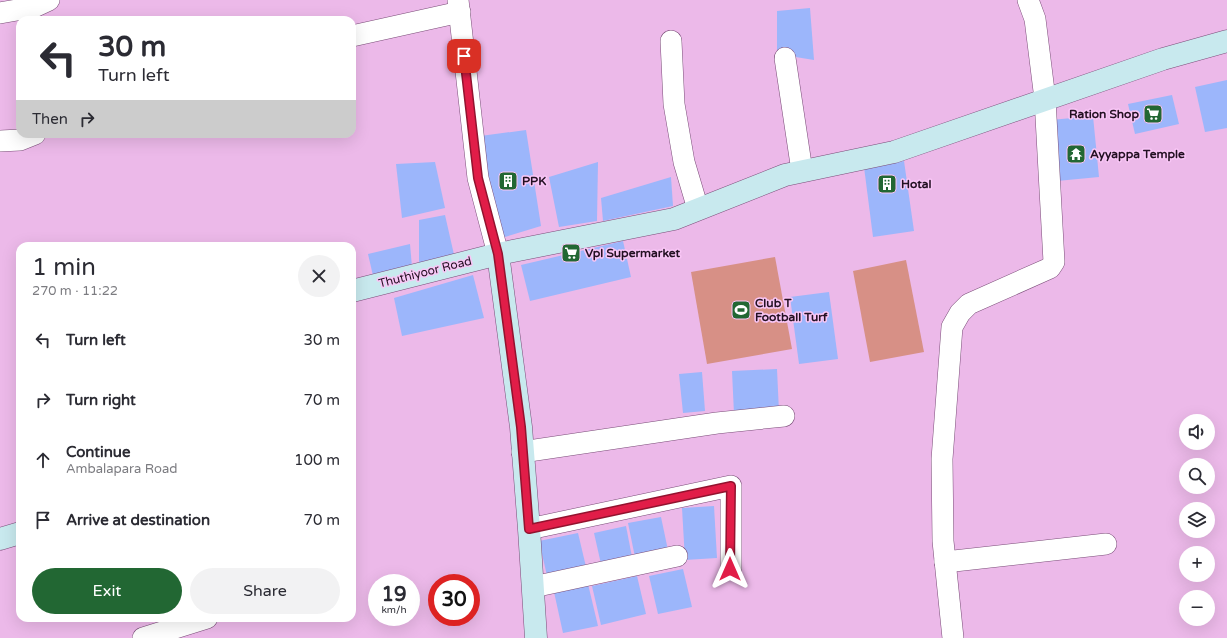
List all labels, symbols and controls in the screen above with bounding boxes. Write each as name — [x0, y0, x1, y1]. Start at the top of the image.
text: 30 m — [98, 30, 166, 64]
icon: left — [32, 32, 84, 84]
pin — [447, 39, 481, 73]
icon: arrive — [453, 45, 475, 67]
text: Turn left — [98, 64, 170, 86]
supermarket icon: Ration Shop — [1142, 103, 1164, 125]
place label: Ration Shop — [1069, 107, 1139, 122]
icon: right — [76, 108, 98, 130]
text: Then — [32, 110, 68, 128]
temple icon: Ayyappa Temple — [1065, 143, 1087, 165]
place label: Ayyappa Temple — [1090, 147, 1185, 162]
building icon: PPK — [497, 170, 519, 192]
building icon: Hotal — [876, 173, 898, 195]
place label: PPK — [522, 174, 546, 188]
place label: Hotal — [901, 177, 931, 191]
supermarket icon: Vpl Supermarket — [560, 242, 582, 264]
place label: Vpl Supermarket — [585, 246, 681, 261]
text: 1 min — [32, 253, 96, 282]
street label: Thuthiyoor Road — [377, 254, 473, 290]
button: close — [298, 255, 340, 297]
text: 270 m · 11:22 — [32, 283, 118, 299]
place label: Club T Football Turf — [755, 296, 828, 324]
sports icon: Club T Football Turf — [730, 299, 752, 321]
icon: left — [32, 329, 54, 351]
text: Turn left — [66, 331, 126, 349]
text: 30 m — [303, 331, 340, 349]
icon: right — [32, 389, 54, 411]
text: Turn right — [66, 391, 136, 409]
text: 70 m — [303, 391, 340, 409]
map controls — [1179, 414, 1215, 626]
button: sound — [1179, 414, 1215, 450]
text: Continue — [66, 443, 130, 461]
icon: ahead — [32, 449, 54, 471]
text: 100 m — [294, 451, 340, 469]
button: search — [1179, 458, 1215, 494]
text: Ambalapara Road — [66, 461, 177, 477]
button: layers — [1179, 502, 1215, 538]
icon: arrive — [32, 509, 54, 531]
text: Arrive at destination — [66, 511, 210, 529]
text: 70 m — [303, 511, 340, 529]
button: + — [1179, 546, 1215, 582]
position arrow — [709, 548, 751, 590]
button: Exit — [32, 568, 182, 614]
button: Share — [190, 568, 340, 614]
speed limit sign: 30 — [428, 574, 480, 626]
text: 19 — [381, 583, 407, 607]
button: − — [1179, 590, 1215, 626]
text: km/h — [381, 604, 407, 616]

